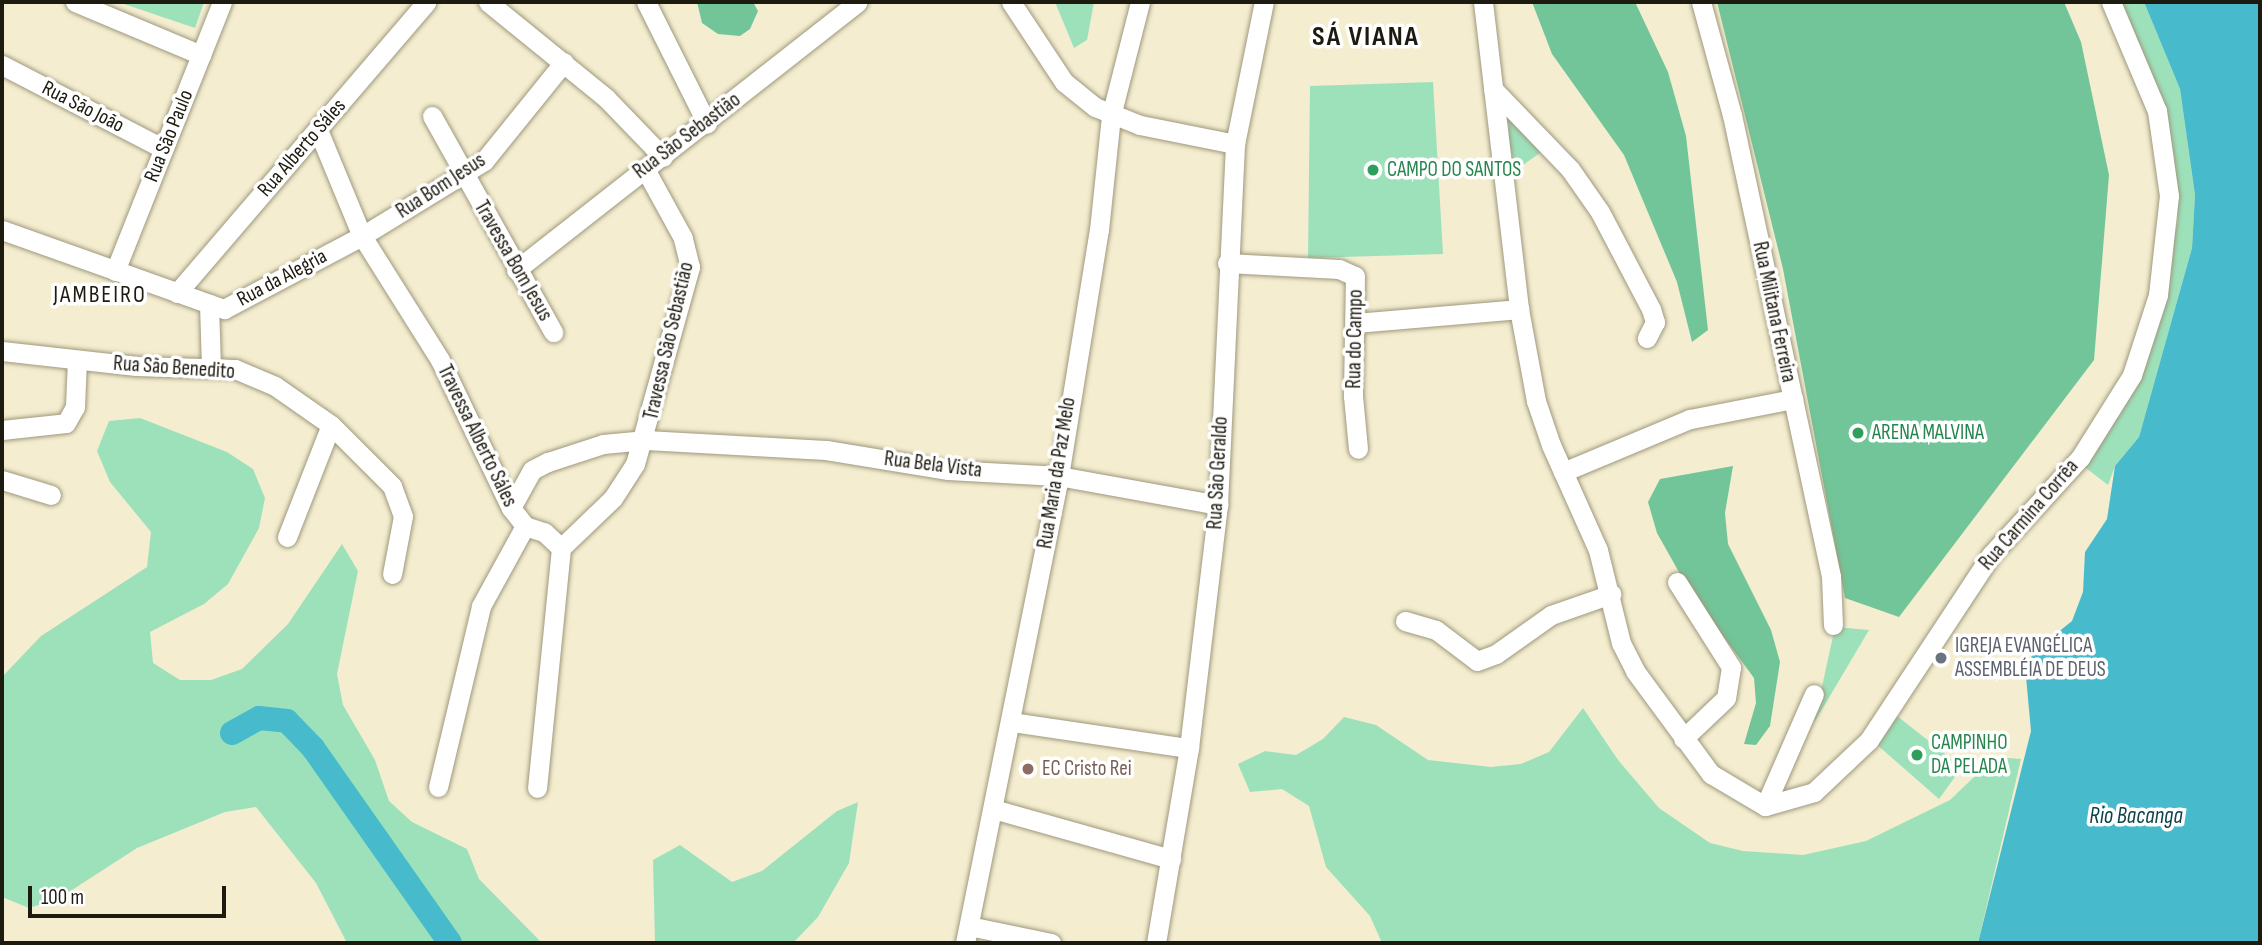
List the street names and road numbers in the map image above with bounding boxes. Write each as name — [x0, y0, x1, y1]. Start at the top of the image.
street label: Rua São João — [38, 76, 128, 138]
street label: Rua São Paulo — [139, 86, 199, 186]
street label: Rua São Sebastião — [628, 87, 746, 185]
street label: Rua Alberto Sáles — [253, 94, 351, 202]
street label: Rua Bom Jesus — [392, 148, 490, 224]
street label: Travessa Bom Jesus — [468, 196, 558, 326]
street label: Rua Militana Ferreira — [1747, 239, 1801, 385]
street label: Rua da Alegria — [233, 244, 331, 312]
street label: Travessa São Sebastião — [639, 260, 699, 422]
street label: Rua do Campo — [1342, 289, 1368, 389]
street label: Rua São Benedito — [112, 351, 236, 385]
street label: Travessa Alberto Sáles — [432, 361, 522, 511]
street label: Rua Maria da Paz Melo — [1033, 395, 1081, 551]
street label: Rua São Geraldo — [1202, 416, 1234, 530]
street label: Rua Bela Vista — [883, 447, 983, 483]
street label: Rua Carmina Corrêa — [1974, 454, 2084, 576]

